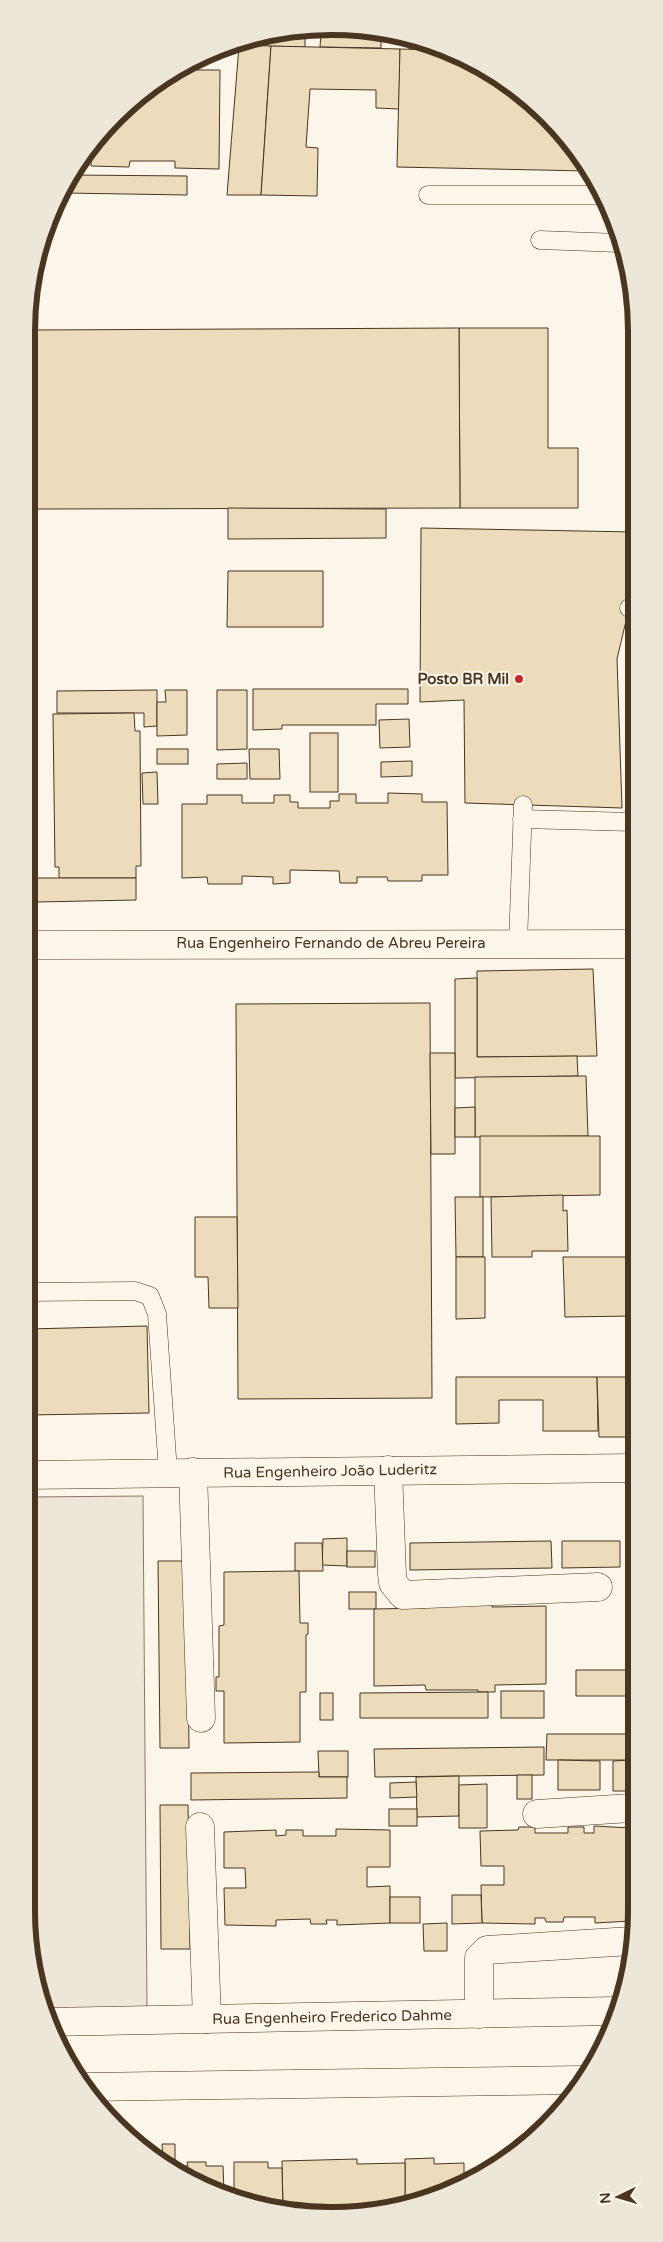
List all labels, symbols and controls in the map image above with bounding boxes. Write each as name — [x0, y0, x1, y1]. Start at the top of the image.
place label: Posto BR Mil — [417, 670, 509, 688]
marker: Posto BR Mil — [513, 673, 525, 685]
street label: Rua Engenheiro Fernando de Abreu Pereira — [176, 934, 486, 952]
street label: Rua Engenheiro João Luderitz — [223, 1460, 437, 1482]
street label: Rua Engenheiro Frederico Dahme — [212, 2006, 452, 2028]
north arrow — [593, 2172, 643, 2222]
text: N — [597, 2192, 615, 2204]

